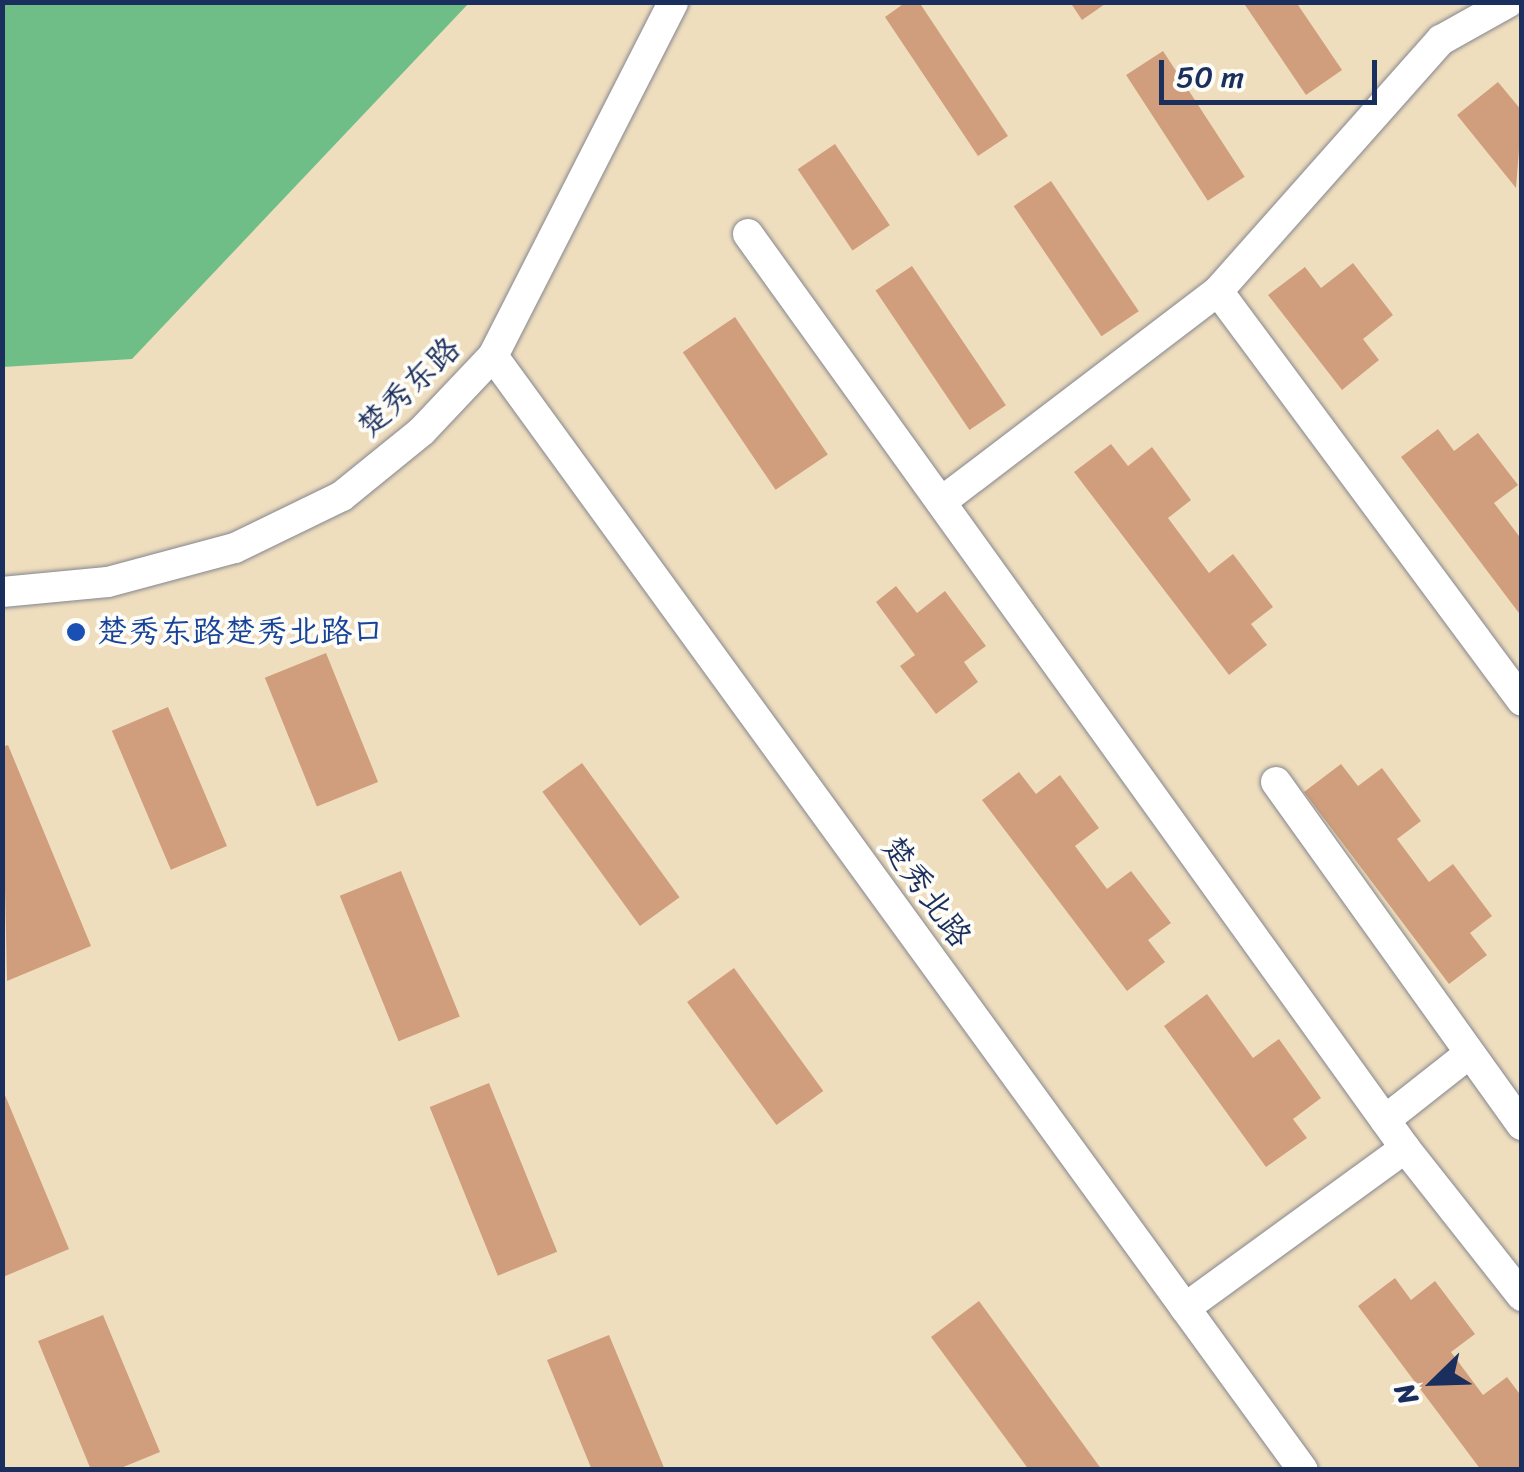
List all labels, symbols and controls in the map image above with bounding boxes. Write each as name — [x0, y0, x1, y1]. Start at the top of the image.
scale bar — [1164, 40, 1382, 102]
text: 50 m — [1176, 50, 1244, 104]
street label: 楚秀东路 — [350, 330, 468, 446]
place label: 楚秀东路楚秀北路口 — [96, 613, 384, 651]
marker: 楚秀东路楚秀北路口 — [65, 621, 87, 643]
street label: 楚秀北路 — [873, 829, 979, 955]
north arrow — [1384, 1332, 1484, 1432]
text: N — [1380, 1375, 1432, 1412]

